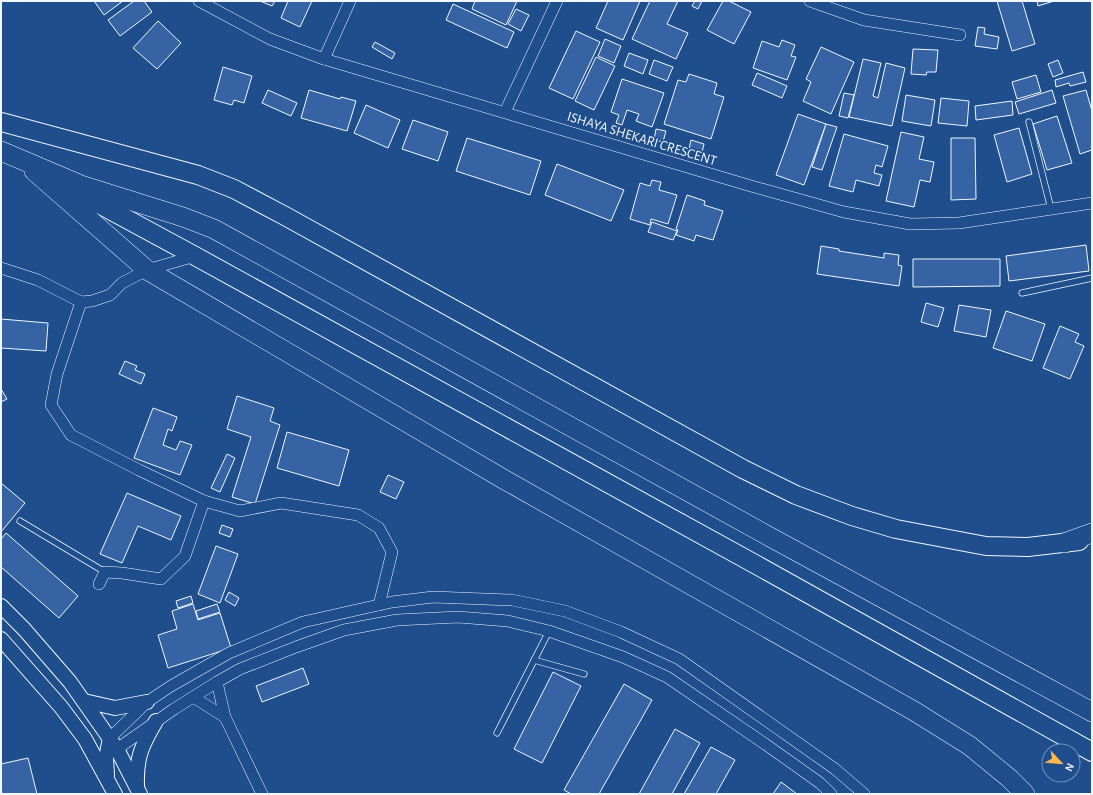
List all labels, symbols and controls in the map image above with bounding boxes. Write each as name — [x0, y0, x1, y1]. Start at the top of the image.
street label: ISHAYA SHEKARI CRESCENT — [565, 110, 718, 168]
north arrow — [1041, 743, 1081, 783]
text: N — [1063, 761, 1076, 773]

